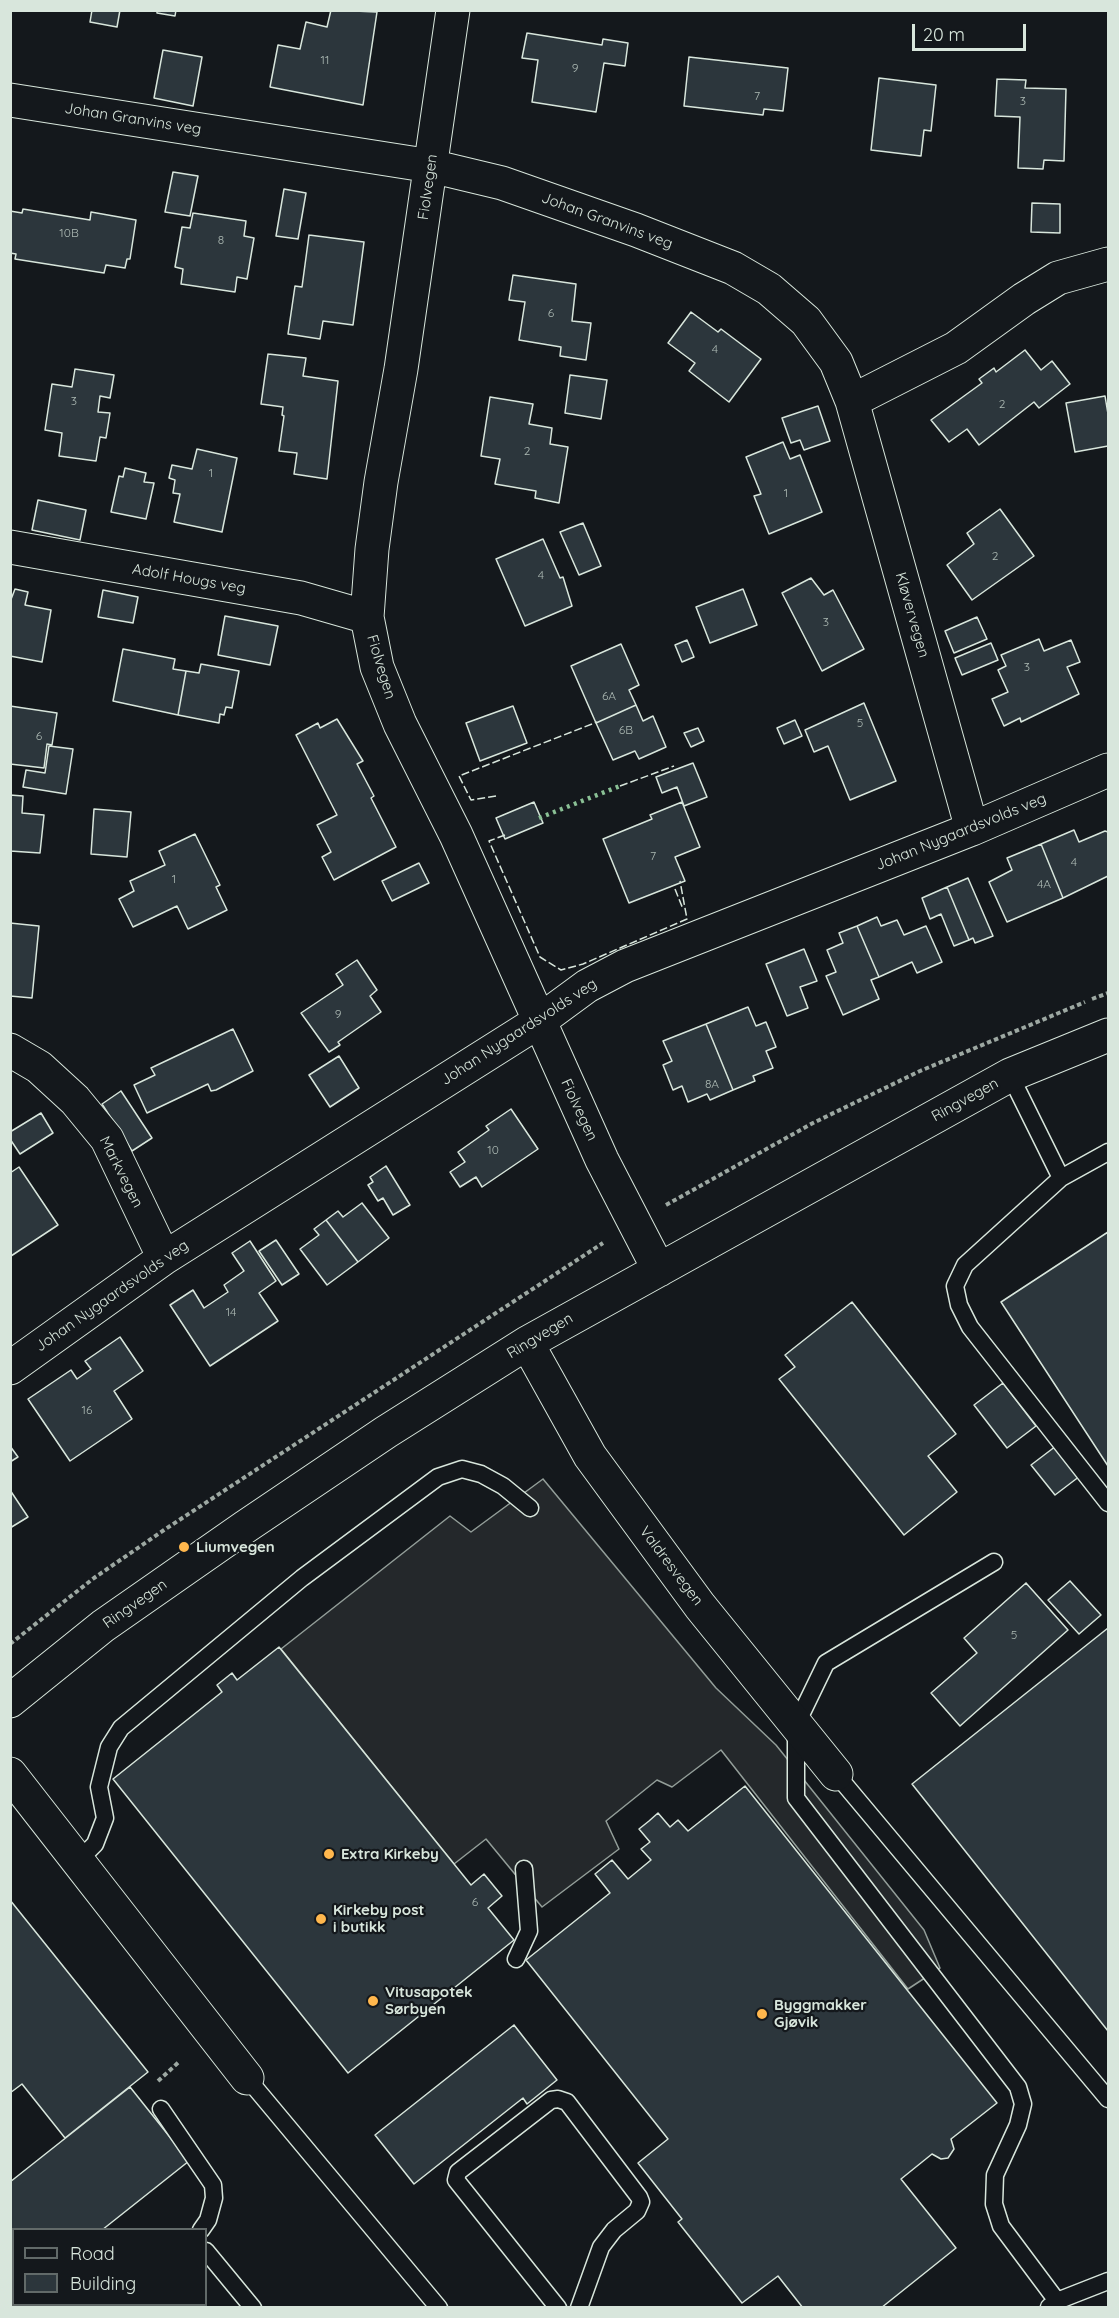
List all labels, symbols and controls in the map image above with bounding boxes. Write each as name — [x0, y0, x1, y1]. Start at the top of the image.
scale bar — [915, 12, 1029, 50]
text: 20 m — [923, 23, 965, 46]
house number: 11 — [321, 53, 329, 67]
house number: 9 — [572, 61, 578, 75]
house number: 7 — [754, 89, 760, 103]
house number: 3 — [1020, 94, 1026, 108]
street label: Johan Granvins veg — [63, 99, 203, 139]
street label: Fiolvegen — [414, 153, 442, 221]
street label: Johan Granvins veg — [539, 189, 675, 253]
house number: 10B — [59, 226, 79, 240]
house number: 8 — [218, 233, 224, 247]
house number: 6 — [548, 306, 554, 320]
house number: 4 — [712, 342, 718, 356]
house number: 3 — [71, 394, 77, 408]
house number: 2 — [999, 397, 1005, 411]
house number: 2 — [524, 444, 530, 458]
house number: 1 — [209, 466, 213, 480]
house number: 1 — [784, 486, 788, 500]
house number: 2 — [992, 549, 998, 563]
street label: Adolf Hougs veg — [131, 560, 247, 598]
house number: 4 — [538, 568, 544, 582]
street label: Kløvervegen — [891, 570, 933, 660]
house number: 3 — [823, 615, 829, 629]
street label: Fiolvegen — [363, 633, 399, 701]
house number: 3 — [1024, 660, 1030, 674]
house number: 6A — [602, 689, 616, 703]
house number: 5 — [857, 716, 863, 730]
house number: 6B — [619, 723, 633, 737]
house number: 6 — [36, 729, 42, 743]
street label: Johan Nygaardsvolds veg — [873, 789, 1049, 875]
house number: 7 — [650, 849, 656, 863]
house number: 4 — [1071, 855, 1077, 869]
house number: 1 — [172, 872, 176, 886]
house number: 4A — [1037, 877, 1051, 891]
street label: Johan Nygaardsvolds veg — [438, 975, 600, 1089]
house number: 9 — [335, 1007, 341, 1021]
street label: Ringvegen — [928, 1074, 1002, 1126]
street label: Fiolvegen — [557, 1076, 601, 1144]
house number: 8A — [705, 1077, 719, 1091]
street label: Markvegen — [95, 1133, 147, 1211]
house number: 10 — [487, 1143, 499, 1157]
street label: Johan Nygaardsvolds veg — [32, 1236, 192, 1356]
house number: 14 — [226, 1305, 236, 1319]
street label: Ringvegen — [504, 1309, 576, 1363]
house number: 16 — [82, 1403, 92, 1417]
street label: Valdresvegen — [635, 1523, 707, 1609]
place label: Liumvegen — [196, 1538, 275, 1556]
marker: Liumvegen — [177, 1540, 191, 1554]
street label: Ringvegen — [100, 1575, 170, 1633]
house number: 5 — [1011, 1628, 1017, 1642]
place label: Extra Kirkeby — [341, 1845, 439, 1863]
marker: Extra Kirkeby — [322, 1847, 336, 1861]
house number: 6 — [472, 1895, 478, 1909]
place label: Kirkeby post i butikk — [333, 1901, 424, 1936]
marker: Kirkeby post i butikk — [314, 1912, 328, 1926]
place label: Vitusapotek Sørbyen — [385, 1983, 473, 2018]
marker: Vitusapotek Sørbyen — [366, 1994, 380, 2008]
place label: Byggmakker Gjøvik — [774, 1996, 867, 2031]
marker: Byggmakker Gjøvik — [755, 2007, 769, 2021]
legend — [12, 2228, 207, 2306]
text: Road — [70, 2242, 115, 2265]
text: Building — [70, 2272, 136, 2295]

